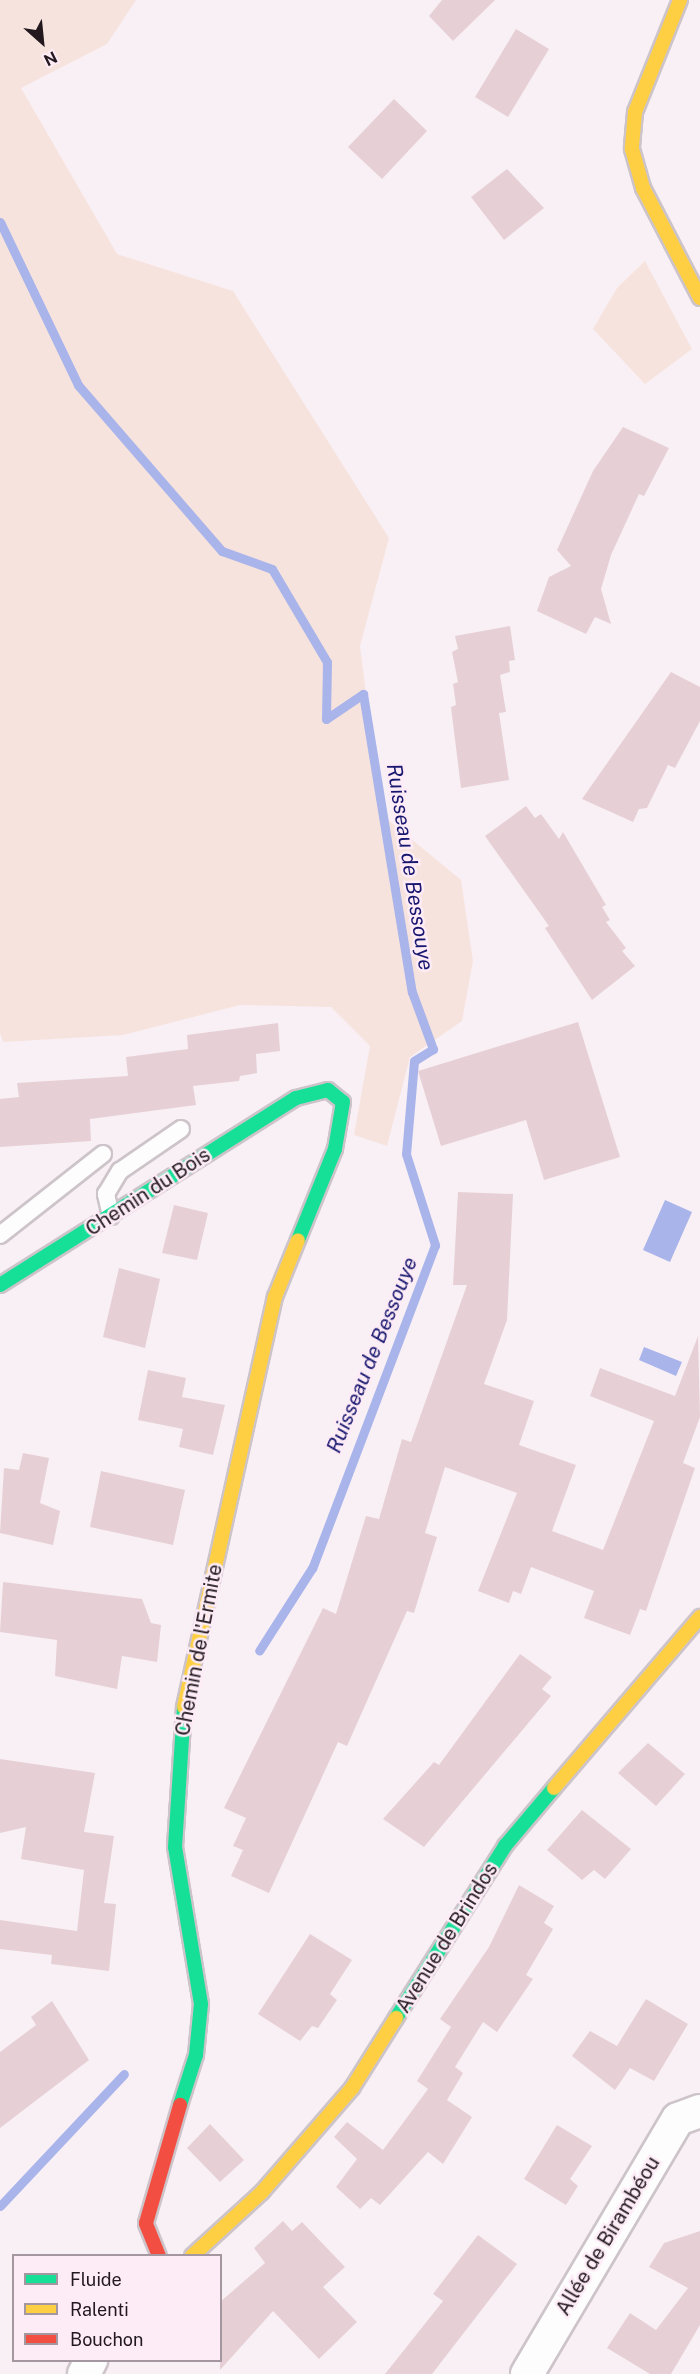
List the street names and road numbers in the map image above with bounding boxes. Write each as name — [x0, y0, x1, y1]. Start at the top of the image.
street label: Chemin du Bois — [81, 1143, 215, 1241]
street label: Chemin de l'Ermite — [171, 1562, 227, 1738]
street label: Avenue de Brindos — [391, 1858, 503, 2018]
street label: Allée de Birambéou — [551, 2152, 665, 2320]

